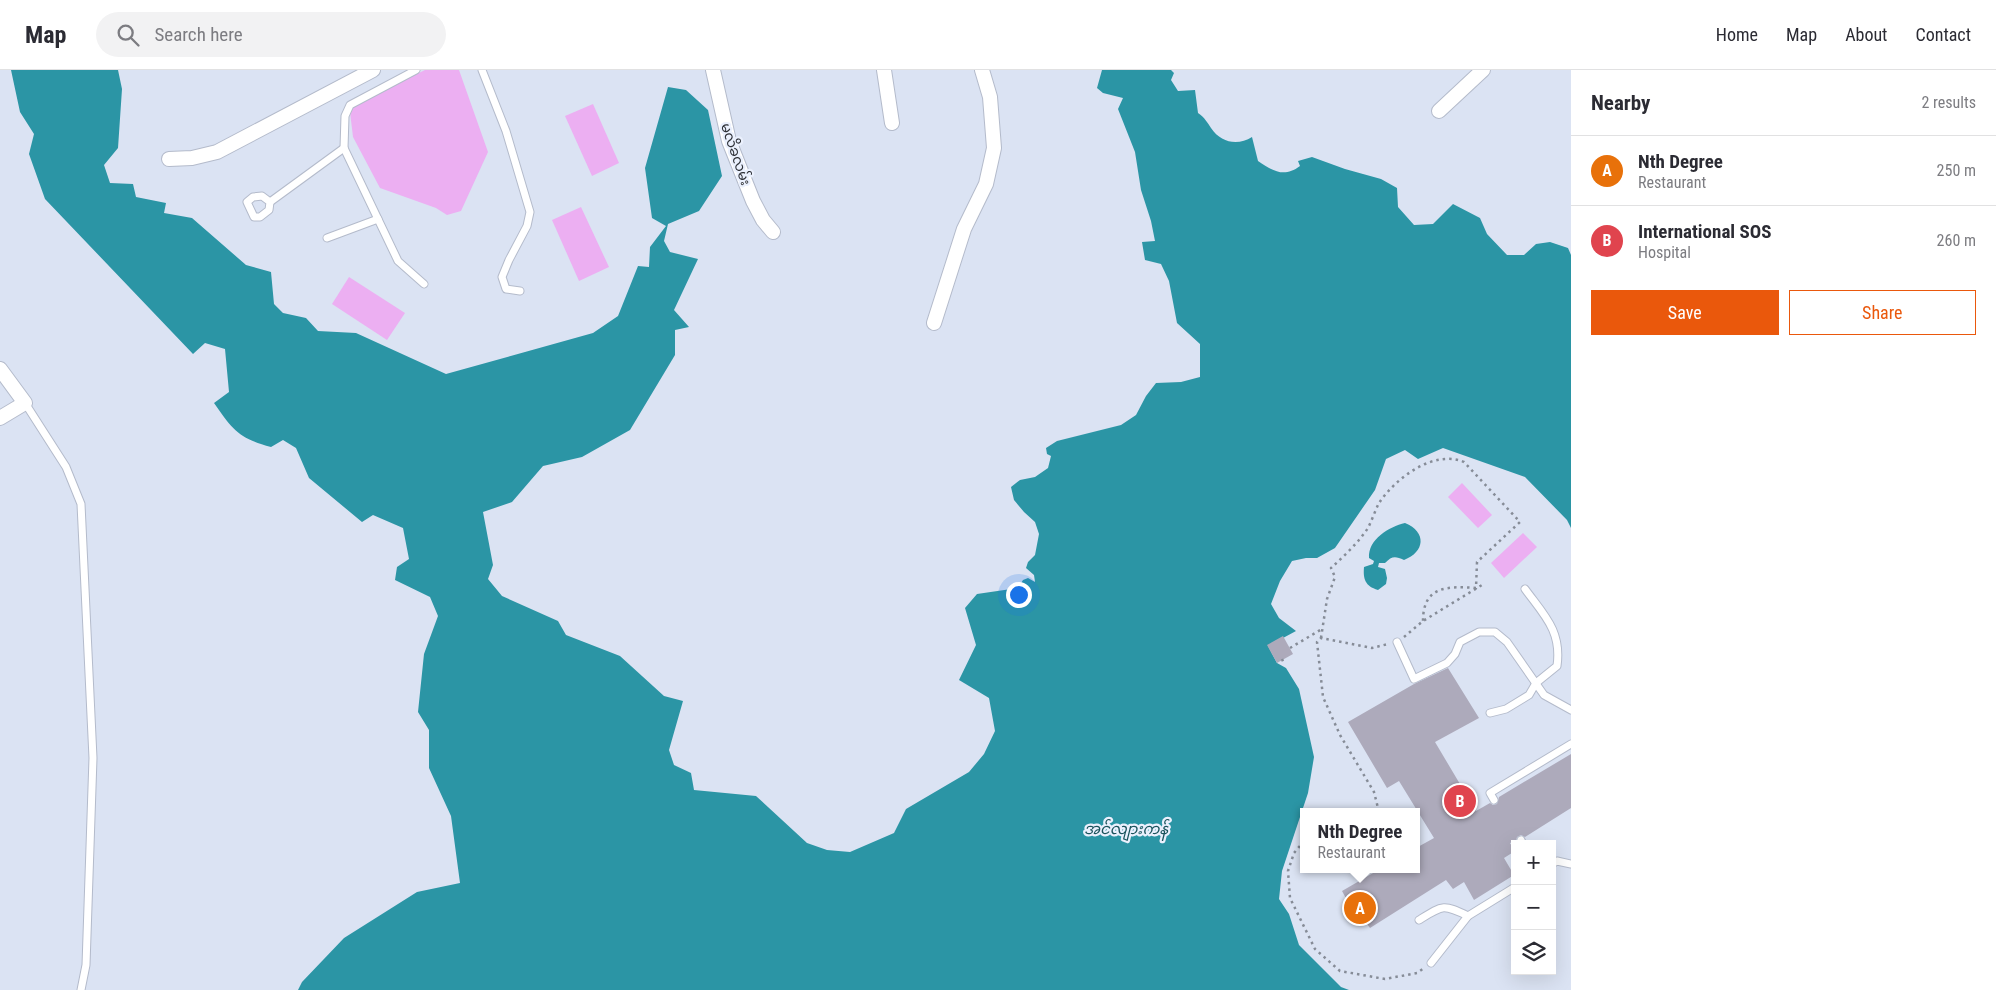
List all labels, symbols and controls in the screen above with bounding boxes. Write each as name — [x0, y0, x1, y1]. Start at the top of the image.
search box — [96, 12, 446, 57]
text: Map — [25, 21, 66, 49]
icon: search — [114, 21, 142, 49]
text: Search here — [154, 23, 243, 46]
text: Home — [1716, 24, 1758, 45]
text: Map — [1786, 24, 1817, 45]
text: About — [1845, 24, 1887, 45]
text: Contact — [1915, 24, 1971, 45]
text: Nearby — [1591, 91, 1650, 115]
text: 2 results — [1921, 93, 1976, 112]
street label: မလိခလမ်း — [718, 120, 756, 187]
text: Nth Degree — [1638, 150, 1723, 173]
text: A — [1602, 161, 1612, 180]
text: 250 m — [1937, 161, 1976, 180]
text: Restaurant — [1638, 173, 1706, 192]
text: International SOS — [1638, 220, 1772, 243]
text: B — [1603, 231, 1611, 250]
text: 260 m — [1937, 231, 1976, 250]
text: Hospital — [1638, 243, 1691, 262]
button: Save — [1591, 290, 1779, 335]
button: Share — [1789, 290, 1976, 335]
your location — [1006, 582, 1032, 608]
pin: B — [1444, 782, 1476, 820]
popup — [1300, 808, 1420, 873]
water label: အင်လျားကန် — [1084, 818, 1171, 841]
text: Nth Degree — [1318, 820, 1402, 843]
map controls — [1511, 840, 1556, 975]
button: + — [1511, 840, 1556, 885]
text: Restaurant — [1318, 843, 1386, 862]
button: − — [1511, 885, 1556, 930]
pin: A — [1344, 889, 1376, 927]
button: layers — [1511, 930, 1556, 975]

